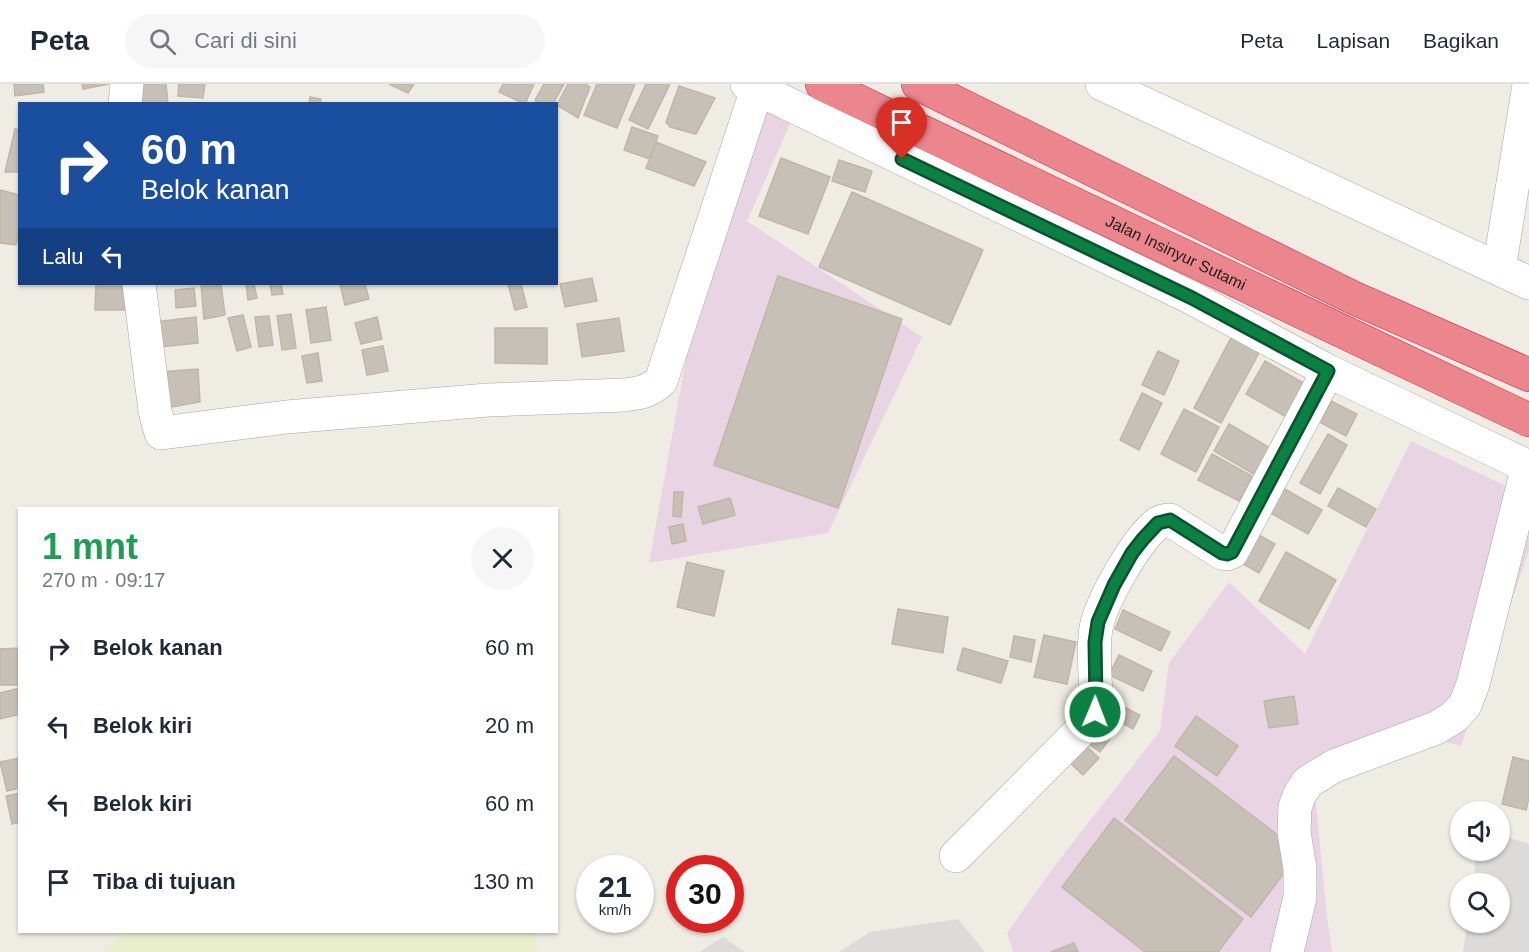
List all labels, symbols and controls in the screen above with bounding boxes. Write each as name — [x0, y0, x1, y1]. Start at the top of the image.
search box — [125, 14, 545, 68]
text: Peta — [30, 25, 89, 56]
icon: search — [146, 25, 179, 58]
text: Cari di sini — [194, 28, 297, 53]
text: Peta — [1240, 29, 1284, 52]
text: Lapisan — [1317, 29, 1390, 52]
text: Bagikan — [1423, 29, 1499, 52]
pin — [876, 97, 927, 159]
icon: arrive — [885, 106, 918, 139]
icon: right — [42, 126, 120, 204]
text: 60 m — [141, 126, 237, 173]
text: Belok kanan — [141, 175, 290, 205]
street label: Jalan Insinyur Sutami — [1103, 212, 1249, 293]
icon: left — [96, 240, 129, 273]
text: Lalu — [42, 244, 84, 269]
text: 1 mnt — [42, 526, 138, 567]
button: close — [471, 527, 534, 590]
text: 270 m · 09:17 — [42, 569, 165, 591]
icon: right — [42, 632, 75, 665]
text: Belok kanan — [93, 635, 223, 660]
text: 60 m — [485, 635, 534, 660]
position arrow — [1063, 680, 1127, 744]
icon: left — [42, 710, 75, 743]
text: Belok kiri — [93, 713, 192, 738]
text: 20 m — [485, 713, 534, 738]
icon: left — [42, 788, 75, 821]
text: Belok kiri — [93, 791, 192, 816]
text: 60 m — [485, 791, 534, 816]
map controls — [1450, 801, 1510, 933]
button: sound — [1450, 801, 1510, 861]
speed limit sign: 30 — [666, 855, 744, 933]
icon: arrive — [42, 866, 75, 899]
text: Tiba di tujuan — [93, 869, 236, 894]
text: 130 m — [473, 869, 534, 894]
text: 21 — [598, 870, 632, 903]
button: search — [1450, 873, 1510, 933]
text: km/h — [599, 901, 631, 918]

